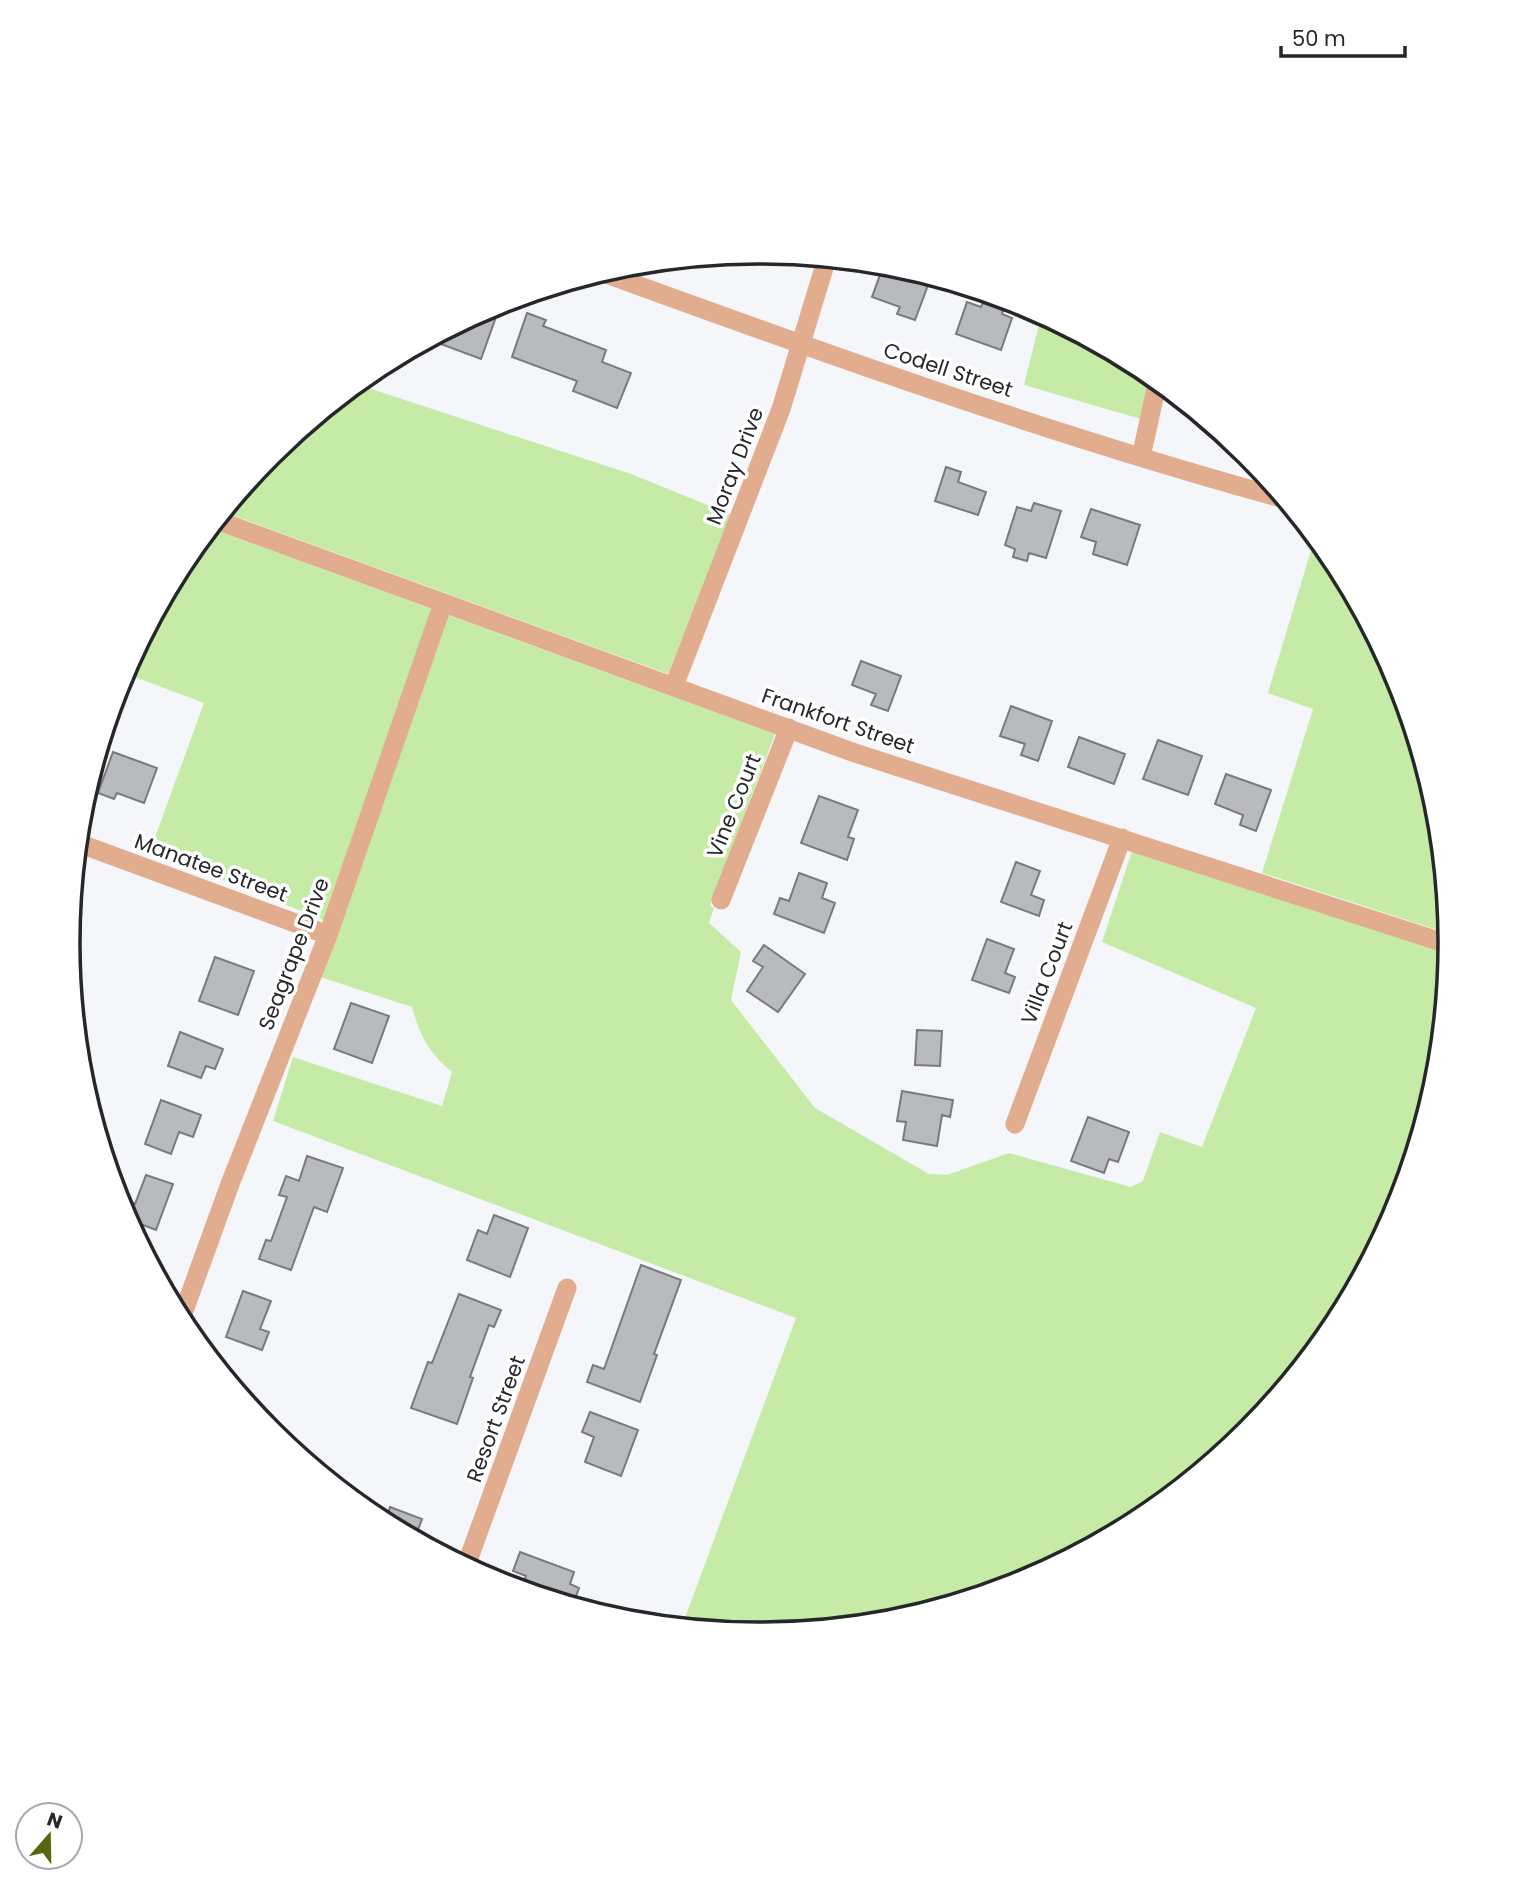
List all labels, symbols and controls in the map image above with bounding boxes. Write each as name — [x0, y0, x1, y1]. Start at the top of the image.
scale bar — [1281, 14, 1405, 58]
text: 50 m — [1292, 24, 1346, 53]
street label: Codell Street — [880, 335, 1016, 404]
street label: Moray Drive — [699, 403, 770, 529]
street label: Frankfort Street — [758, 681, 918, 760]
street label: Vine Court — [699, 749, 768, 862]
street label: Manatee Street — [131, 826, 292, 909]
street label: Seagrape Drive — [251, 873, 336, 1034]
street label: Villa Court — [1014, 917, 1079, 1028]
street label: Resort Street — [459, 1351, 532, 1486]
north arrow — [14, 1801, 84, 1871]
text: N — [43, 1805, 66, 1836]

